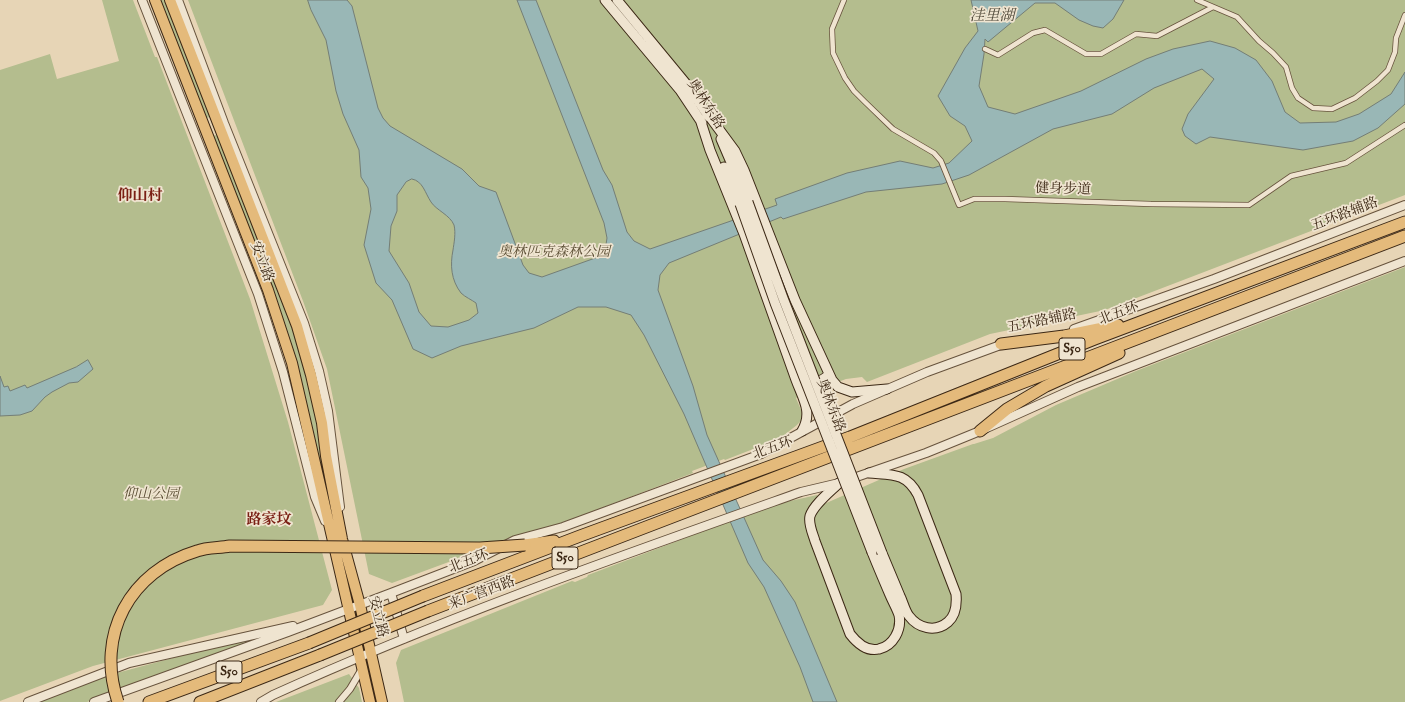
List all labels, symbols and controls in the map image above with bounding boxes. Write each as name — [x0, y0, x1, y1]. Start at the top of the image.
water label: 洼里湖 — [970, 8, 1014, 26]
street label: 奥林东路 — [683, 77, 727, 133]
street label: 健身步道 — [1035, 181, 1091, 199]
district label: 仰山村 — [118, 188, 162, 206]
street label: 五环路辅路 — [1309, 195, 1381, 235]
street label: 安立路 — [246, 239, 276, 285]
park label: 奥林匹克森林公园 — [498, 245, 610, 261]
street label: 北五环 — [1096, 299, 1142, 329]
street label: 五环路辅路 — [1006, 307, 1078, 337]
road number: S50 — [1059, 338, 1085, 360]
street label: 奥林东路 — [812, 377, 848, 435]
street label: 北五环 — [750, 434, 796, 464]
park label: 仰山公园 — [123, 487, 179, 503]
district label: 路家坟 — [247, 512, 291, 530]
street label: 北五环 — [446, 547, 492, 577]
road number: S50 — [552, 547, 578, 569]
street label: 来广营西路 — [446, 574, 518, 614]
street label: 安立路 — [364, 595, 390, 639]
road number: S50 — [216, 661, 242, 683]

